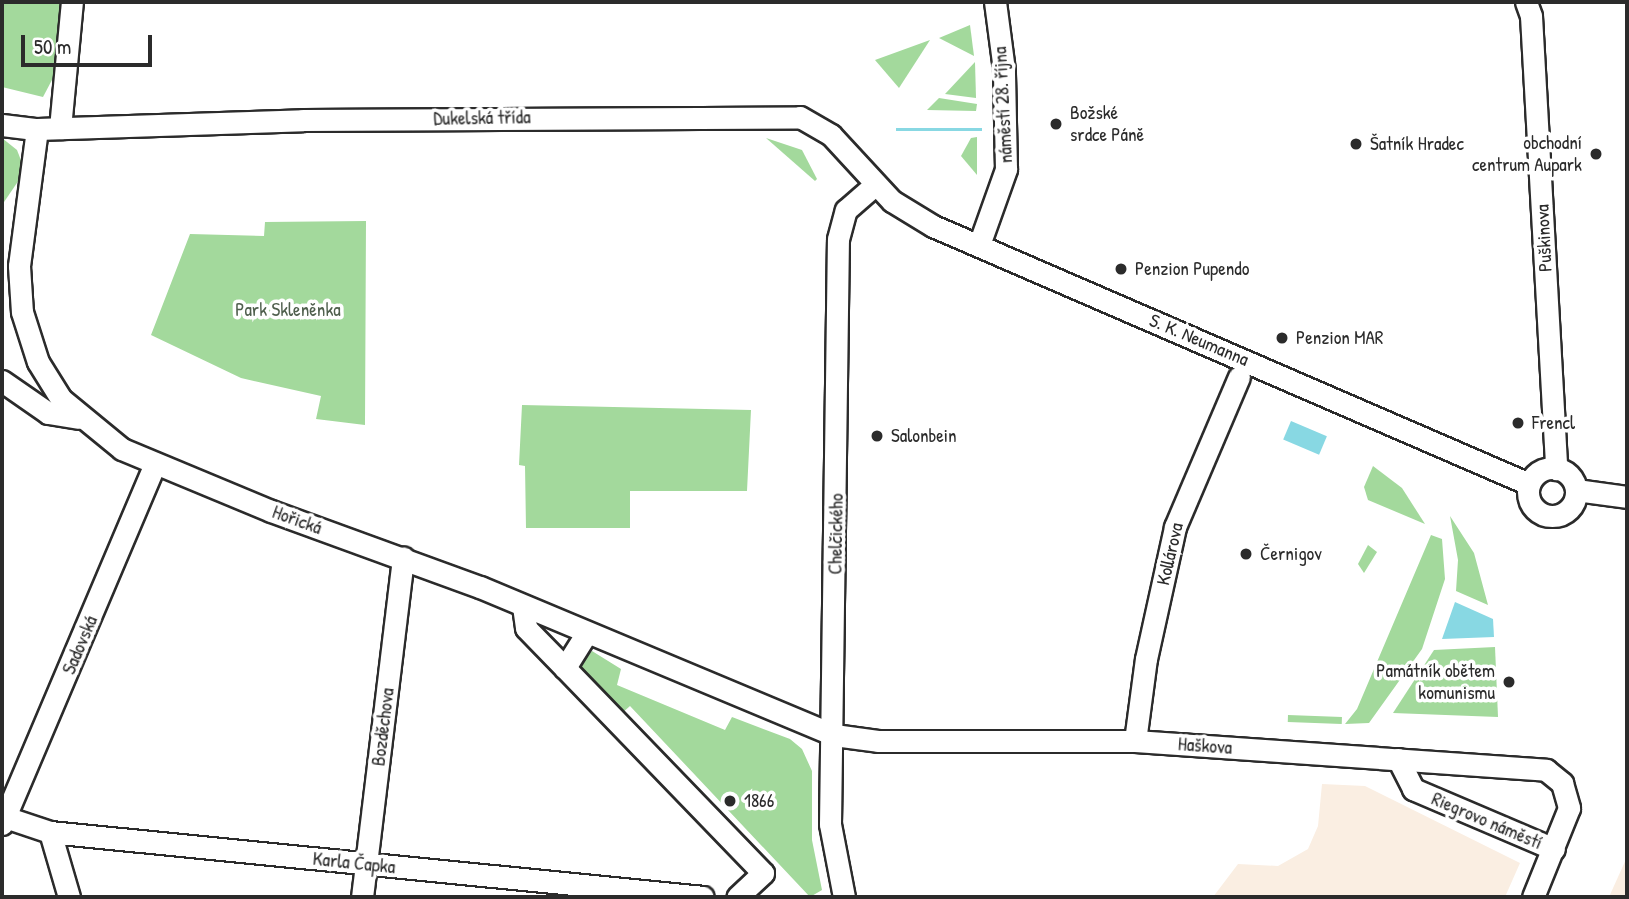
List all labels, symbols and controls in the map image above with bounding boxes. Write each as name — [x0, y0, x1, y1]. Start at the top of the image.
scale bar — [24, 21, 156, 65]
text: 50 m — [34, 32, 71, 61]
street label: náměstí 28. října — [989, 46, 1017, 164]
place label: Božské srdce Páně — [1070, 102, 1144, 146]
street label: Dukelská třída — [433, 106, 531, 130]
marker: Božské srdce Páně — [1048, 116, 1064, 132]
place label: obchodní centrum Aupark — [1472, 132, 1582, 176]
place label: Šatník Hradec — [1370, 133, 1464, 155]
marker: Šatník Hradec — [1348, 136, 1364, 152]
marker: obchodní centrum Aupark — [1588, 146, 1604, 162]
street label: Puškinova — [1531, 204, 1557, 272]
place label: Penzion Pupendo — [1135, 258, 1249, 280]
marker: Penzion Pupendo — [1113, 261, 1129, 277]
park label: Park Skleněnka — [235, 299, 341, 321]
street label: S. K. Neumanna — [1146, 309, 1252, 371]
place label: Penzion MAR — [1296, 327, 1383, 349]
marker: Penzion MAR — [1274, 330, 1290, 346]
place label: Frencl — [1532, 412, 1575, 434]
marker: Frencl — [1510, 415, 1526, 431]
place label: Salonbein — [891, 425, 957, 447]
marker: Salonbein — [869, 428, 885, 444]
street label: Chelčického — [824, 493, 848, 575]
street label: Hořická — [269, 501, 325, 539]
street label: Kollárova — [1152, 521, 1188, 587]
place label: Černigov — [1260, 543, 1322, 565]
marker: Černigov — [1238, 546, 1254, 562]
street label: Sadovská — [57, 612, 103, 678]
place label: Památník obětem komunismu — [1376, 660, 1495, 704]
marker: Památník obětem komunismu — [1501, 674, 1517, 690]
street label: Bozděchova — [367, 687, 399, 767]
street label: Haškova — [1177, 733, 1233, 759]
street label: Riegrovo náměstí — [1428, 787, 1546, 855]
place label: 1866 — [744, 790, 774, 812]
marker: 1866 — [722, 793, 738, 809]
street label: Karla Čapka — [312, 847, 396, 879]

